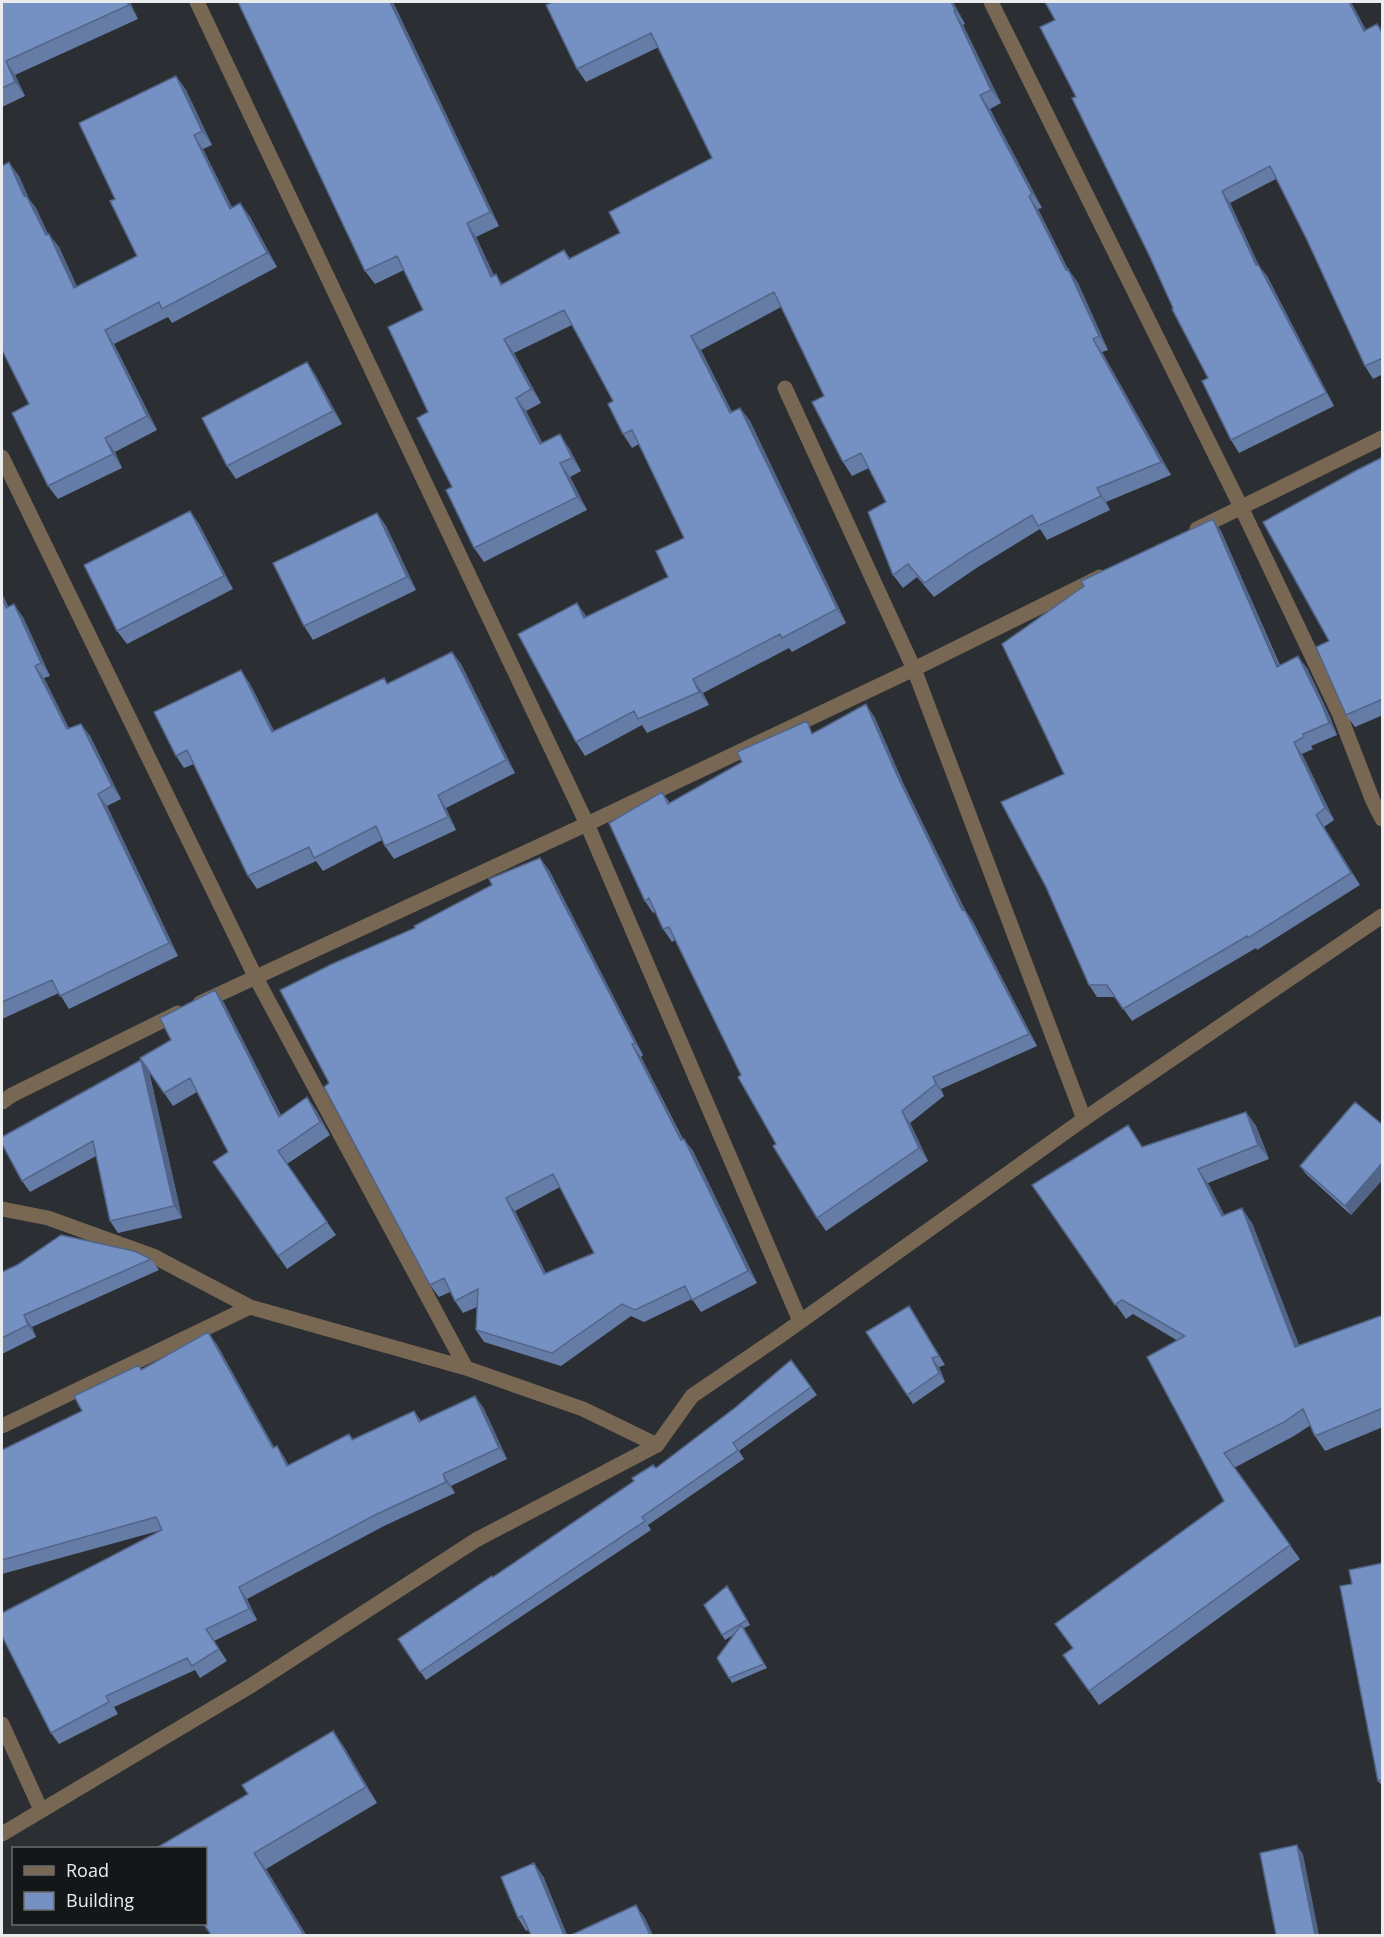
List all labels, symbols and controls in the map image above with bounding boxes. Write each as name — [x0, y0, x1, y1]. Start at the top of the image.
legend — [12, 1847, 207, 1925]
text: Road — [66, 1858, 109, 1882]
text: Building — [66, 1888, 134, 1912]

